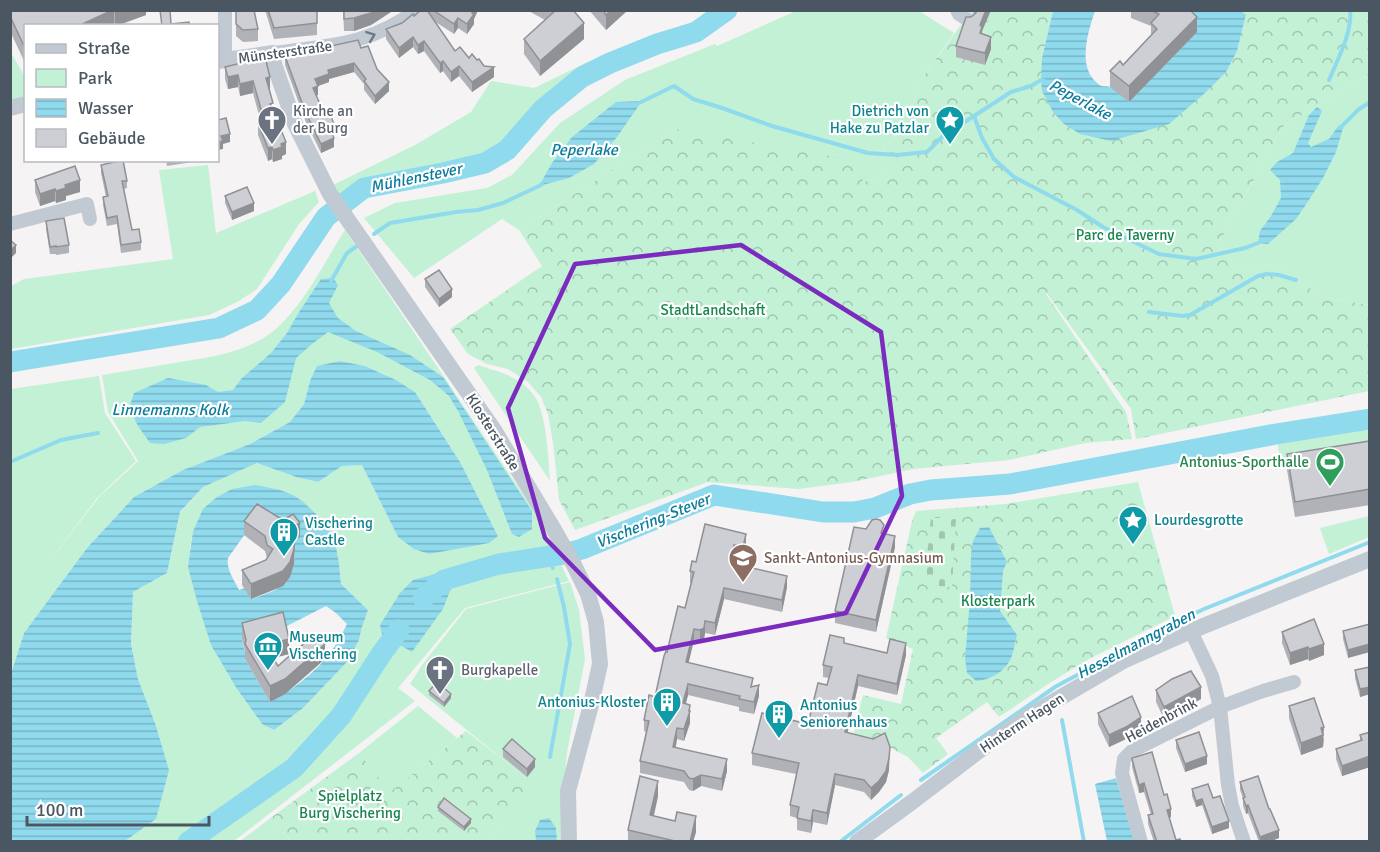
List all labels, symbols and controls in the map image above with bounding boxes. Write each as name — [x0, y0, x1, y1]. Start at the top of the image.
legend — [24, 24, 219, 162]
one-way arrow — [365, 30, 376, 43]
street label: Münsterstraße — [237, 36, 333, 68]
text: Straße — [78, 37, 130, 59]
text: Park — [78, 67, 113, 89]
water label: Peperlake — [1045, 75, 1115, 125]
text: Wasser — [78, 97, 134, 119]
place label: Kirche an der Burg — [293, 102, 353, 137]
place label: Dietrich von Hake zu Patzlar — [830, 102, 929, 137]
church icon: Kirche an der Burg — [256, 104, 288, 146]
place icon: Dietrich von Hake zu Patzlar — [934, 104, 966, 146]
text: Gebäude — [78, 127, 146, 149]
water label: Peperlake — [550, 140, 619, 160]
water label: Mühlenstever — [368, 158, 466, 197]
park label: Parc de Taverny — [1076, 226, 1174, 244]
park label: StadtLandschaft — [661, 301, 766, 319]
street label: Klosterstraße — [462, 390, 524, 474]
water label: Linnemanns Kolk — [111, 400, 230, 420]
sports icon: Antonius-Sporthalle — [1314, 446, 1346, 488]
place label: Antonius-Sporthalle — [1180, 453, 1309, 471]
water label: Vischering-Stever — [593, 488, 715, 553]
place icon: Lourdesgrotte — [1117, 504, 1149, 546]
place label: Lourdesgrotte — [1154, 511, 1244, 529]
place label: Vischering Castle — [305, 514, 373, 549]
building icon: Vischering Castle — [268, 516, 300, 558]
school or university icon: Sankt-Antonius-Gymnasium — [727, 542, 759, 584]
place label: Sankt-Antonius-Gymnasium — [764, 549, 944, 567]
park label: Klosterpark — [961, 592, 1036, 610]
water label: Hesselmanngraben — [1073, 604, 1200, 684]
place label: Museum Vischering — [289, 628, 357, 663]
museum icon: Museum Vischering — [252, 630, 284, 672]
church icon: Burgkapelle — [424, 654, 456, 696]
place label: Burgkapelle — [461, 661, 538, 679]
building icon: Antonius-Kloster — [651, 686, 683, 728]
street label: Hinterm Hagen — [976, 689, 1068, 757]
place label: Antonius-Kloster — [538, 693, 646, 711]
street label: Heidenbrink — [1122, 693, 1200, 746]
place label: Antonius Seniorenhaus — [800, 696, 888, 731]
building icon: Antonius Seniorenhaus — [763, 698, 795, 740]
park label: Spielplatz Burg Vischering — [299, 787, 401, 822]
scale bar — [27, 789, 208, 827]
text: 100 m — [36, 799, 83, 821]

